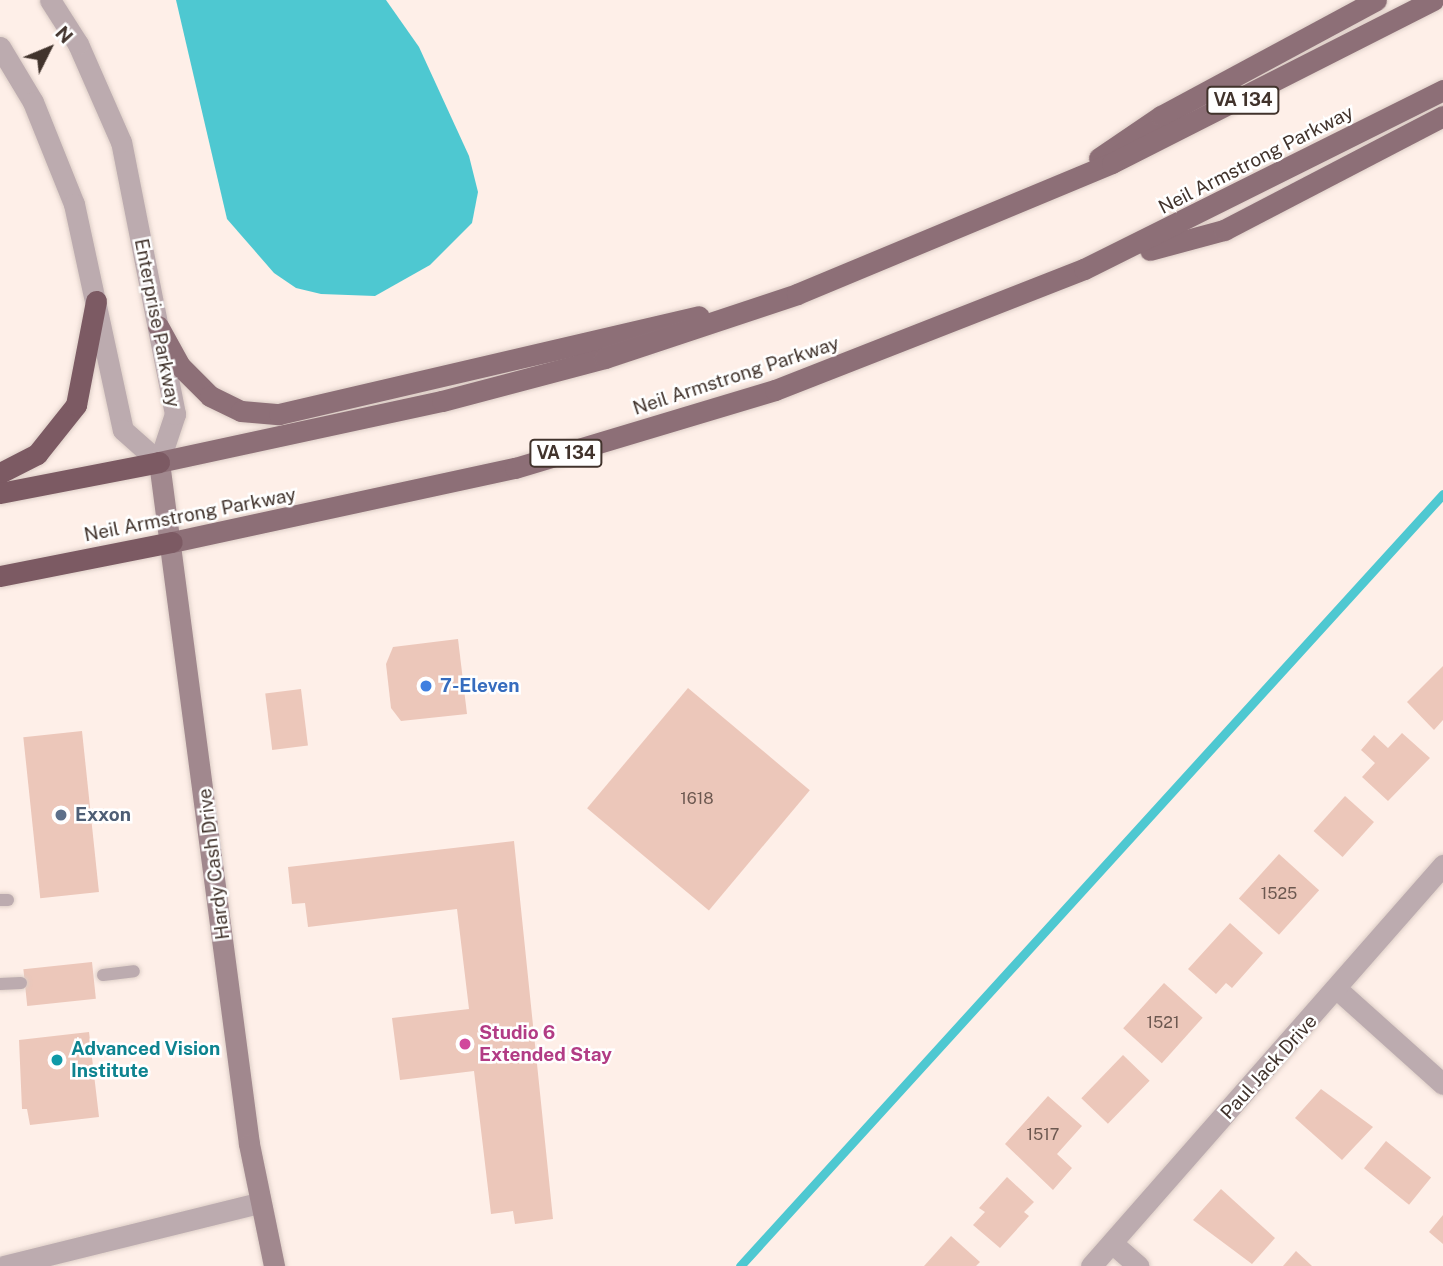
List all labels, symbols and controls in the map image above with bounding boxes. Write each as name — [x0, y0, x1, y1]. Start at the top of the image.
north arrow — [14, 14, 84, 84]
text: N — [51, 22, 77, 48]
road number: VA 134 — [1206, 86, 1280, 114]
street label: Neil Armstrong Parkway — [1155, 101, 1357, 219]
street label: Enterprise Parkway — [129, 237, 185, 409]
street label: Neil Armstrong Parkway — [630, 332, 842, 420]
road number: VA 134 — [529, 438, 603, 467]
street label: Neil Armstrong Parkway — [82, 483, 298, 547]
place label: 7-Eleven — [440, 675, 519, 697]
marker: 7-Eleven — [418, 678, 434, 694]
street label: Hardy Cash Drive — [193, 787, 235, 941]
house number: 1618 — [680, 789, 714, 809]
place label: Exxon — [75, 804, 131, 826]
marker: Exxon — [53, 807, 69, 823]
house number: 1525 — [1261, 884, 1297, 904]
street label: Paul Jack Drive — [1216, 1010, 1322, 1124]
house number: 1521 — [1147, 1013, 1179, 1033]
place label: Studio 6 Extended Stay — [479, 1022, 612, 1066]
marker: Studio 6 Extended Stay — [457, 1036, 473, 1052]
place label: Advanced Vision Institute — [71, 1038, 220, 1082]
marker: Advanced Vision Institute — [49, 1052, 65, 1068]
house number: 1517 — [1027, 1125, 1059, 1145]

